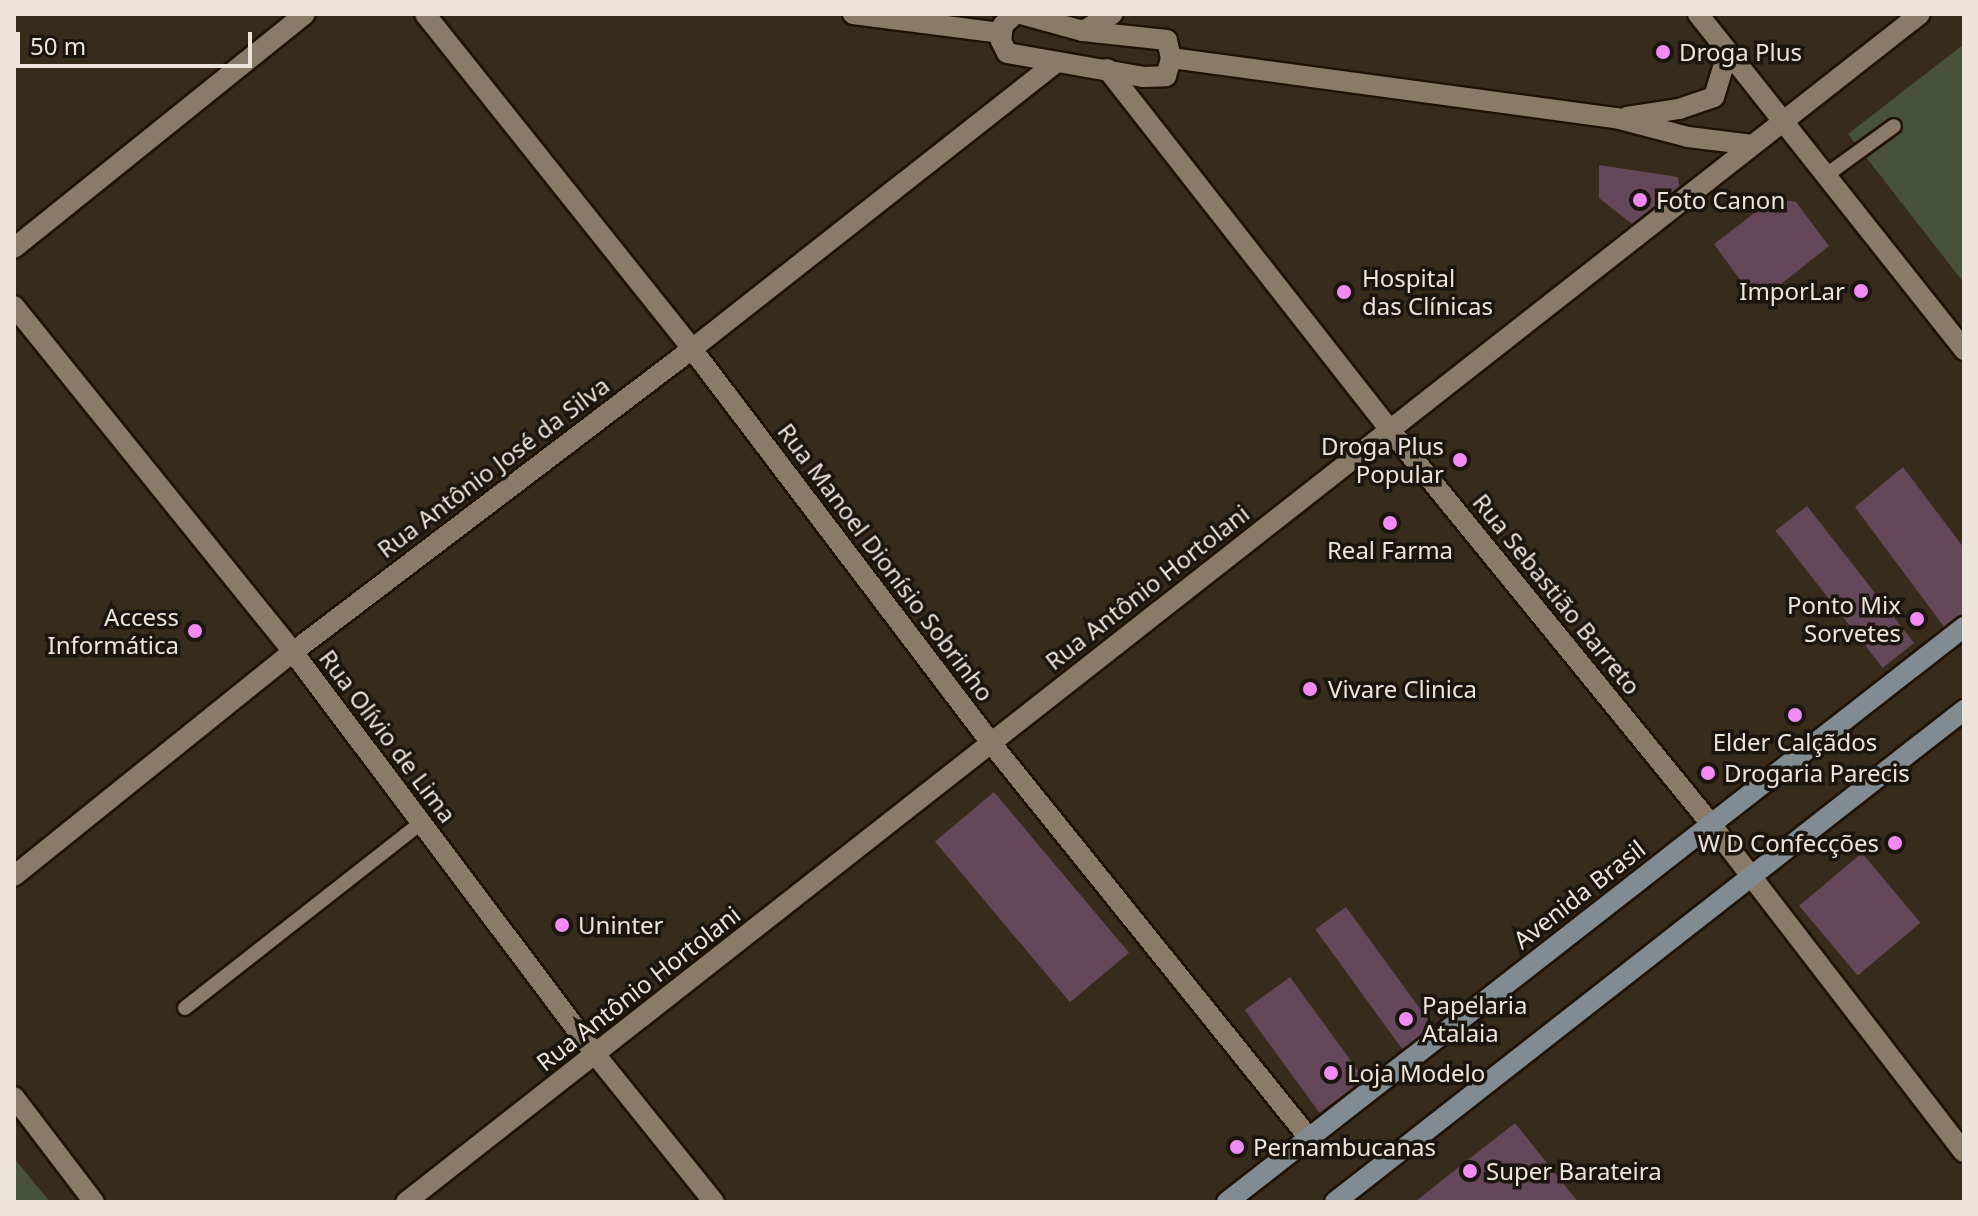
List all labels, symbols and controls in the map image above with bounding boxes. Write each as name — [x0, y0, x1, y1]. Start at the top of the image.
scale bar — [20, 16, 256, 66]
text: 50 m — [30, 29, 86, 62]
place label: Droga Plus — [1679, 38, 1802, 66]
marker: Droga Plus — [1654, 43, 1672, 61]
place label: Foto Canon — [1656, 186, 1785, 214]
marker: Foto Canon — [1631, 191, 1649, 209]
place label: Hospital das Clínicas — [1362, 264, 1493, 320]
place label: ImporLar — [1739, 277, 1845, 305]
marker: Hospital das Clínicas — [1333, 281, 1355, 303]
marker: ImporLar — [1852, 282, 1870, 300]
street label: Rua Antônio José da Silva — [371, 370, 615, 564]
street label: Rua Manoel Dionísio Sobrinho — [772, 417, 1000, 707]
place label: Droga Plus Popular — [1321, 432, 1444, 488]
marker: Droga Plus Popular — [1451, 451, 1469, 469]
street label: Rua Sebastião Barreto — [1467, 488, 1647, 700]
street label: Rua Antônio Hortolani — [1039, 498, 1255, 676]
marker: Real Farma — [1381, 514, 1399, 532]
place label: Real Farma — [1327, 536, 1453, 564]
place label: Ponto Mix Sorvetes — [1787, 591, 1901, 647]
place label: Access Informática — [48, 603, 179, 659]
marker: Ponto Mix Sorvetes — [1908, 610, 1926, 628]
marker: Access Informática — [186, 622, 204, 640]
street label: Rua Olívio de Lima — [314, 644, 462, 828]
place label: Vivare Clinica — [1328, 675, 1477, 703]
marker: Vivare Clinica — [1299, 678, 1321, 700]
marker: Elder Calçãdos — [1786, 706, 1804, 724]
place label: Elder Calçãdos — [1713, 728, 1877, 756]
place label: Drogaria Parecis — [1724, 759, 1910, 787]
marker: Drogaria Parecis — [1699, 764, 1717, 782]
place label: W D Confecções — [1698, 829, 1879, 857]
street label: Avenida Brasil — [1508, 834, 1650, 954]
marker: W D Confecções — [1886, 834, 1904, 852]
street label: Rua Antônio Hortolani — [530, 899, 746, 1077]
place label: Uninter — [578, 911, 664, 939]
marker: Uninter — [553, 916, 571, 934]
place label: Papelaria Atalaia — [1422, 991, 1528, 1047]
marker: Papelaria Atalaia — [1397, 1010, 1415, 1028]
place label: Loja Modelo — [1347, 1059, 1485, 1087]
marker: Loja Modelo — [1322, 1064, 1340, 1082]
place label: Pernambucanas — [1253, 1133, 1436, 1161]
marker: Pernambucanas — [1228, 1138, 1246, 1156]
place label: Super Barateira — [1486, 1157, 1662, 1185]
marker: Super Barateira — [1461, 1162, 1479, 1180]

